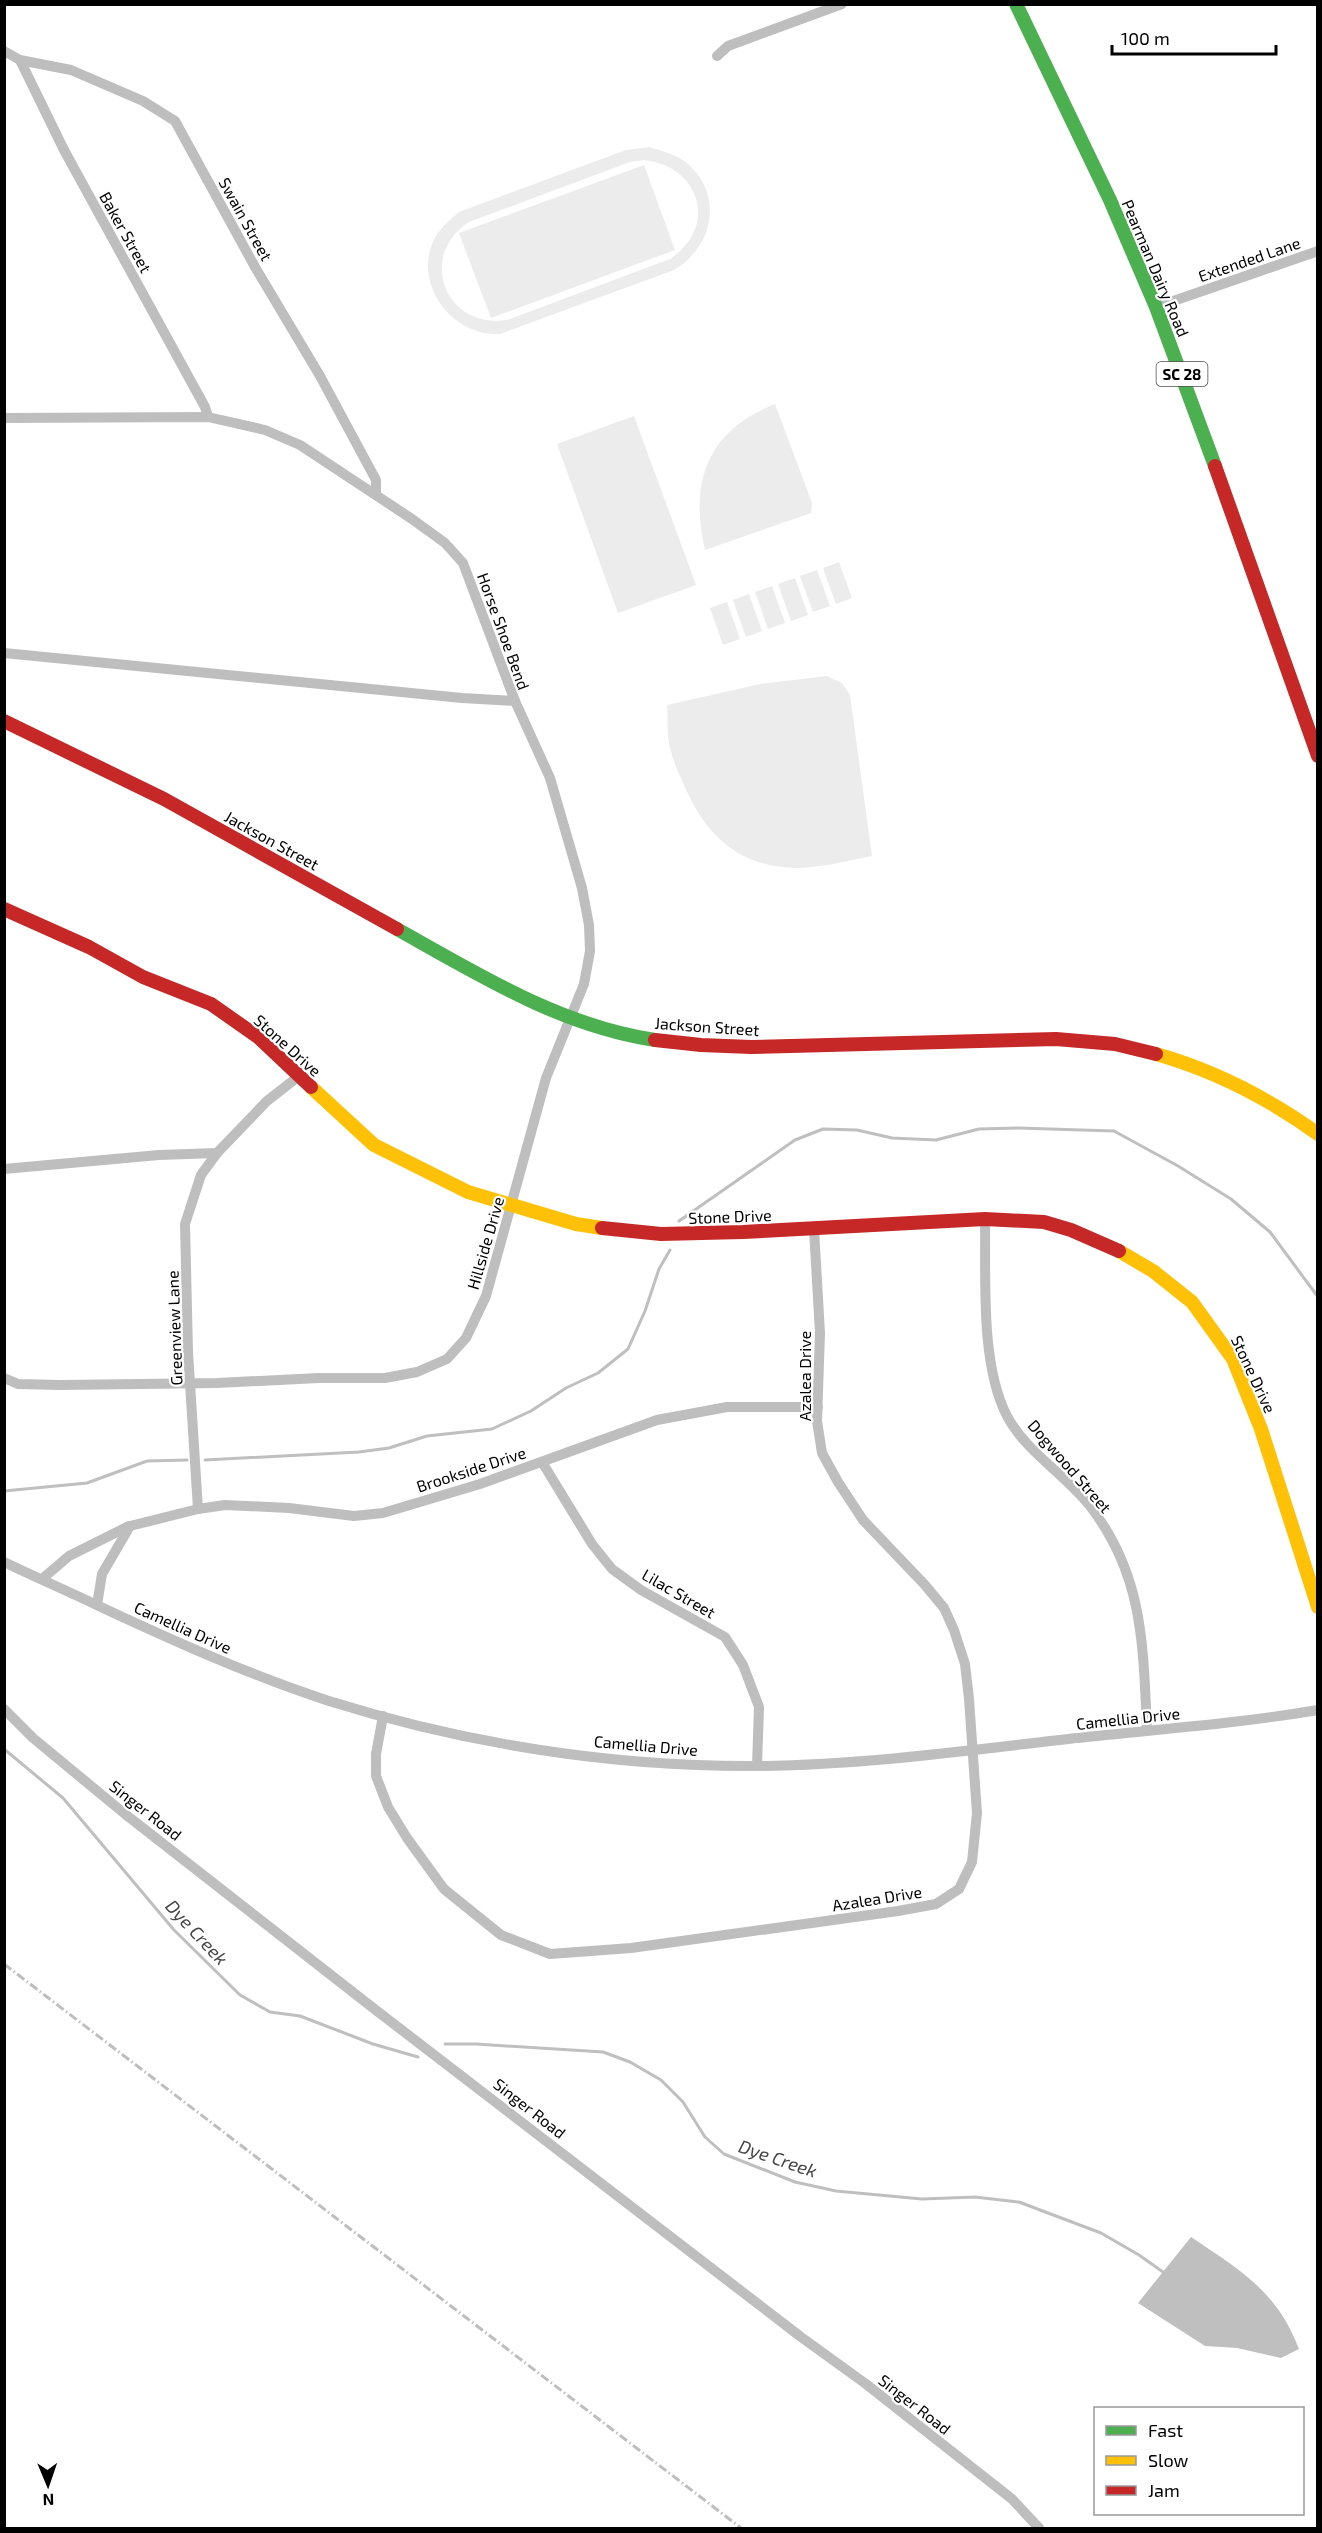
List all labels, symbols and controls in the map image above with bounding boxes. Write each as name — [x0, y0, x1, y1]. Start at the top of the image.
scale bar — [1112, 18, 1276, 56]
text: 100 m — [1121, 27, 1170, 49]
street label: Swain Street — [215, 174, 277, 264]
street label: Baker Street — [96, 188, 156, 276]
street label: Pearman Dairy Road — [1119, 197, 1193, 339]
street label: Extended Lane — [1195, 233, 1303, 285]
road number: SC 28 — [1156, 362, 1208, 386]
street label: Horse Shoe Bend — [474, 570, 534, 692]
street label: Jackson Street — [222, 806, 322, 874]
street label: Stone Drive — [251, 1010, 325, 1080]
street label: Jackson Street — [654, 1013, 760, 1039]
street label: Hillside Drive — [463, 1194, 507, 1292]
street label: Stone Drive — [688, 1205, 772, 1227]
street label: Greenview Lane — [162, 1270, 186, 1386]
street label: Azalea Drive — [795, 1331, 814, 1421]
street label: Stone Drive — [1228, 1332, 1280, 1416]
street label: Dogwood Street — [1024, 1416, 1116, 1516]
street label: Brookside Drive — [414, 1442, 528, 1496]
street label: Lilac Street — [639, 1564, 719, 1622]
street label: Camellia Drive — [131, 1597, 235, 1657]
street label: Camellia Drive — [1075, 1703, 1181, 1733]
street label: Camellia Drive — [593, 1731, 699, 1759]
street label: Singer Road — [106, 1776, 186, 1844]
street label: Azalea Drive — [831, 1882, 923, 1914]
water label: Dye Creek — [161, 1895, 233, 1969]
street label: Singer Road — [490, 2074, 570, 2142]
water label: Dye Creek — [736, 2134, 820, 2182]
street label: Singer Road — [875, 2370, 955, 2438]
legend — [1094, 2407, 1304, 2515]
text: Fast — [1148, 2419, 1183, 2441]
text: Slow — [1148, 2449, 1189, 2471]
north arrow — [18, 2455, 78, 2515]
text: Jam — [1148, 2479, 1180, 2501]
text: N — [42, 2491, 55, 2510]

